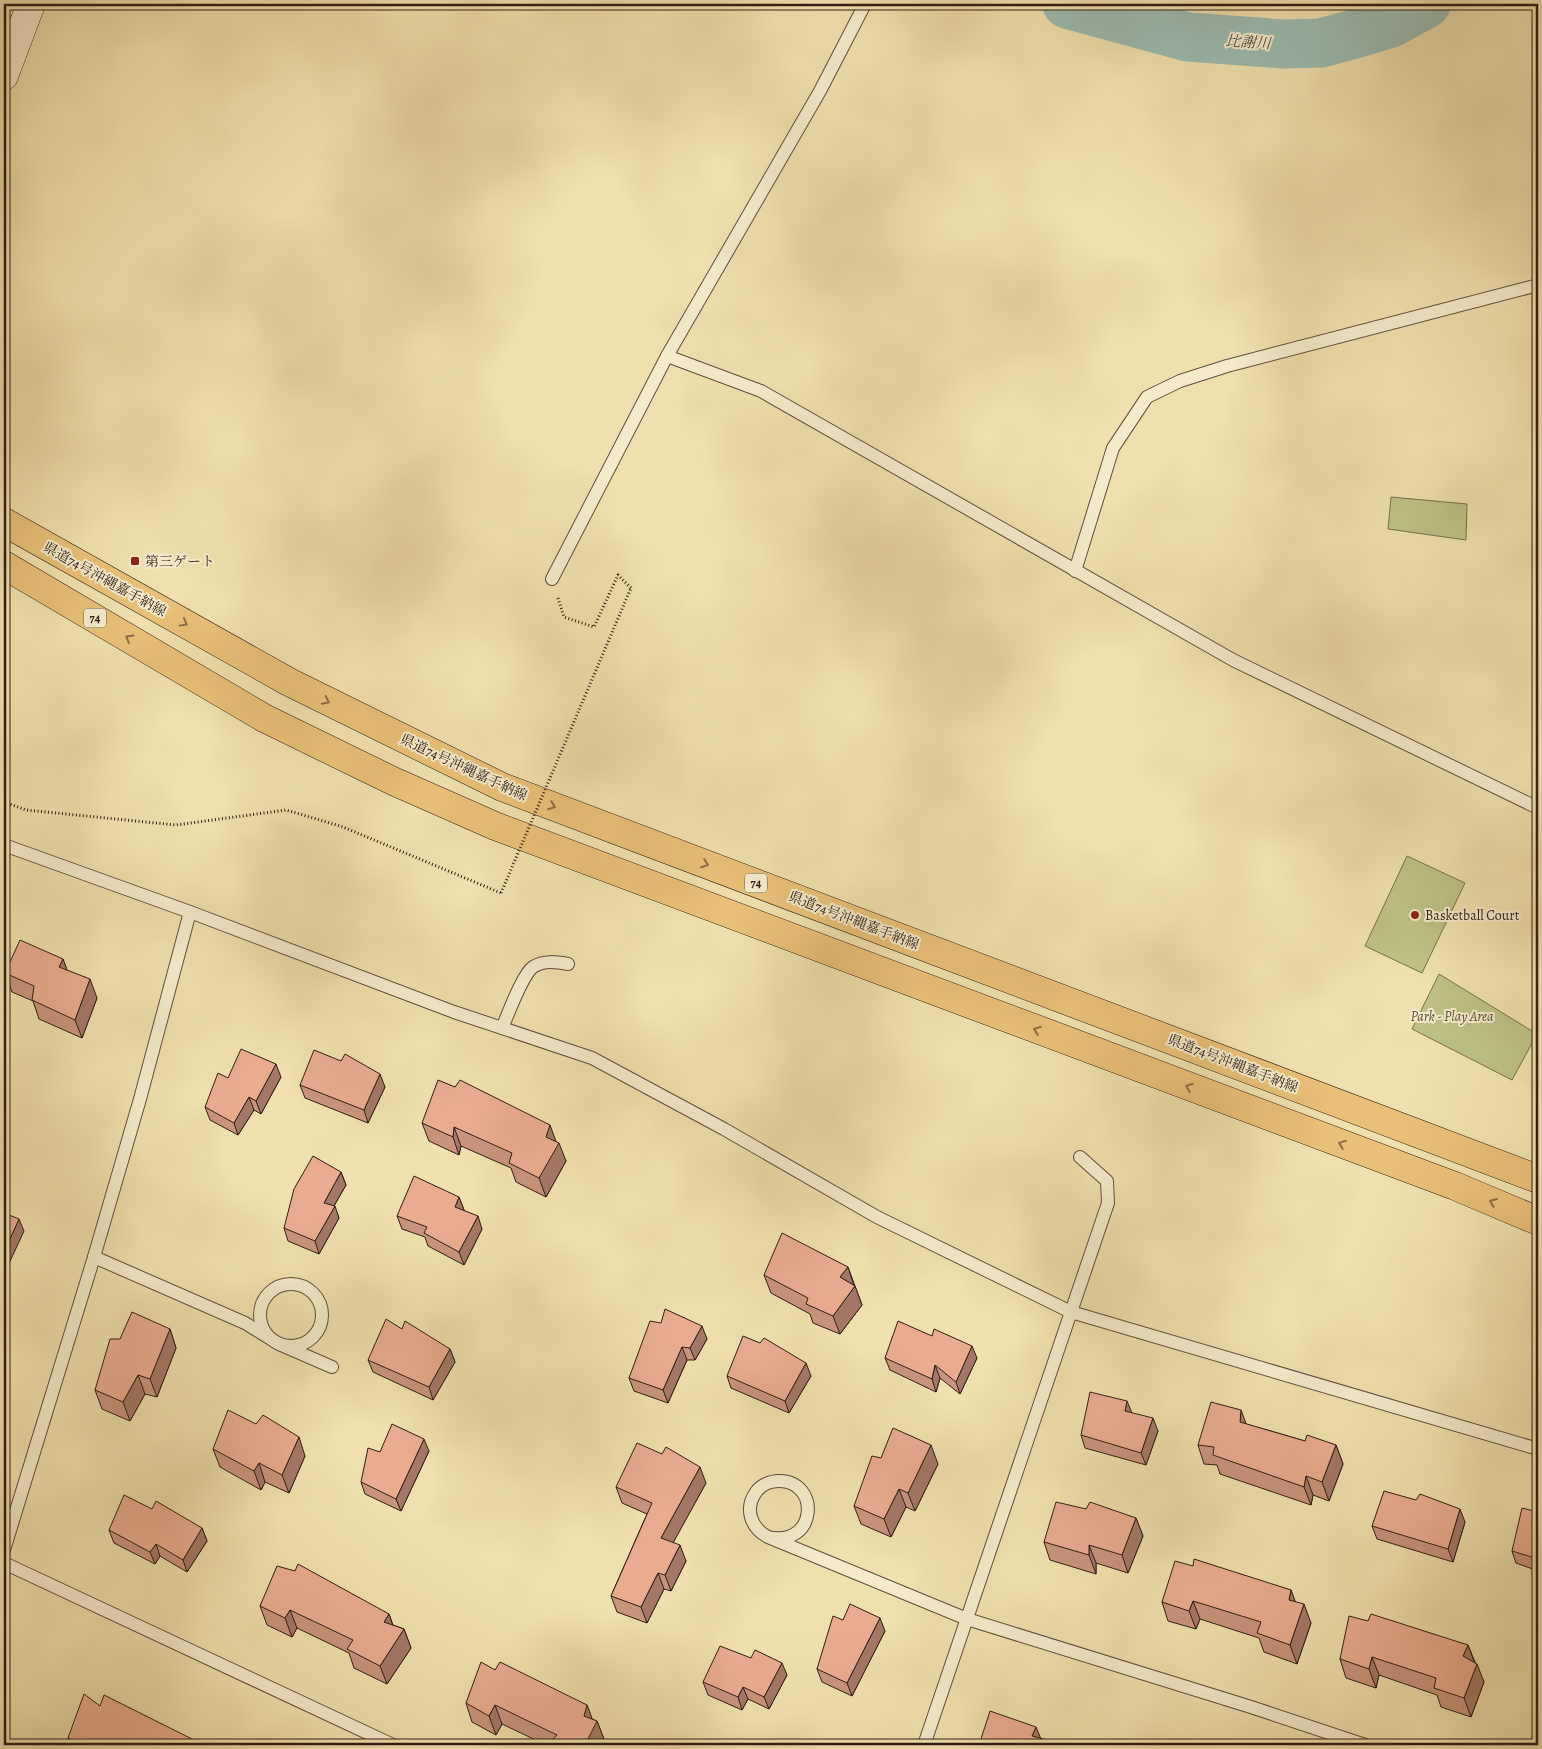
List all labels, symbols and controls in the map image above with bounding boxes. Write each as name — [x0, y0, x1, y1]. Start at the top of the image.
water label: 比謝川 — [1225, 30, 1273, 54]
street label: 県道74号沖縄嘉手納線 — [40, 538, 170, 620]
place label: 第三ゲート — [145, 552, 215, 571]
marker: 第三ゲート — [129, 555, 141, 567]
road number: 74 — [84, 608, 106, 628]
one-way arrow — [178, 617, 187, 627]
one-way arrow — [126, 635, 135, 645]
one-way arrow — [321, 695, 330, 705]
street label: 県道74号沖縄嘉手納線 — [397, 730, 530, 805]
one-way arrow — [548, 800, 556, 810]
one-way arrow — [700, 858, 708, 868]
road number: 74 — [745, 874, 767, 892]
street label: 県道74号沖縄嘉手納線 — [786, 887, 922, 954]
place label: Basketball Court — [1425, 906, 1520, 925]
marker: Basketball Court — [1409, 909, 1421, 921]
park label: Park - Play Area — [1411, 1007, 1494, 1026]
one-way arrow — [1033, 1025, 1042, 1036]
street label: 県道74号沖縄嘉手納線 — [1165, 1030, 1301, 1097]
one-way arrow — [1186, 1083, 1194, 1093]
one-way arrow — [1338, 1140, 1346, 1150]
one-way arrow — [1489, 1198, 1498, 1208]

